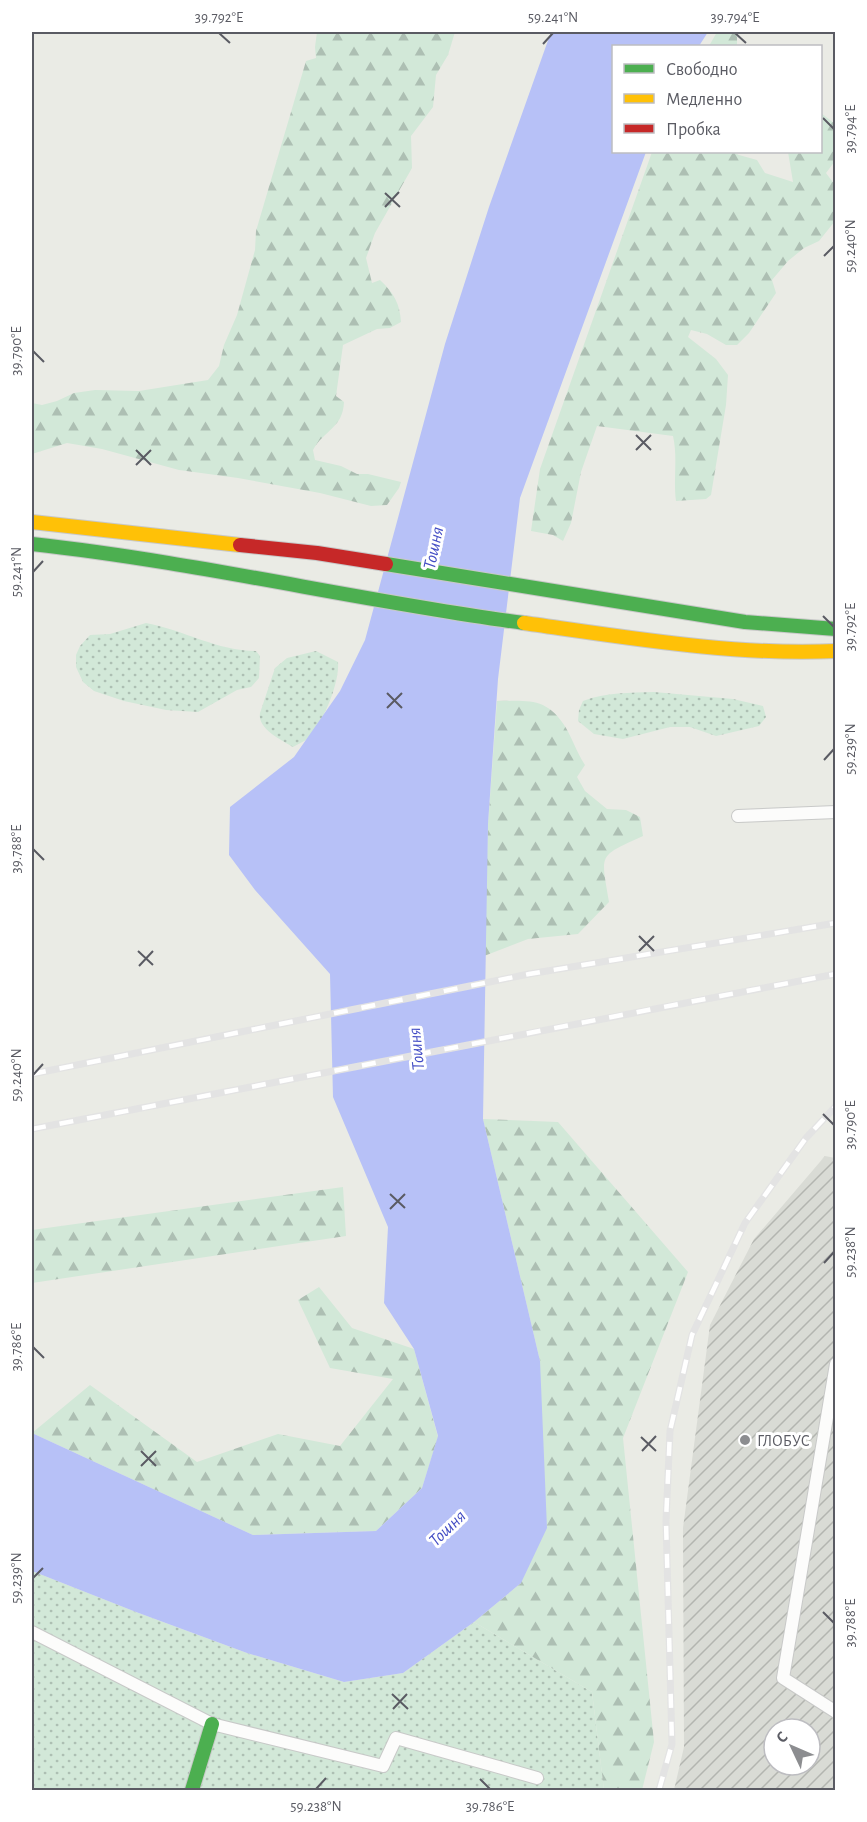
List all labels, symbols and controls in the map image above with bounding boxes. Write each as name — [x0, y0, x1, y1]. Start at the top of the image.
text: 39.792°E — [195, 10, 243, 25]
text: 59.241°N — [528, 10, 578, 25]
text: 39.794°E — [711, 10, 759, 25]
legend — [612, 45, 822, 153]
text: Свободно — [666, 60, 738, 79]
text: Медленно — [666, 91, 742, 109]
text: 39.794°E — [843, 105, 858, 153]
text: Пробка — [666, 120, 721, 139]
text: 59.240°N — [843, 219, 858, 273]
text: 39.790°E — [9, 326, 24, 376]
water label: Тошня — [421, 525, 447, 571]
text: 59.241°N — [9, 547, 24, 597]
text: 39.792°E — [843, 603, 858, 651]
text: 59.239°N — [843, 723, 858, 775]
text: 39.788°E — [9, 825, 24, 873]
water label: Тошня — [406, 1026, 428, 1071]
text: 59.240°N — [9, 1048, 24, 1102]
text: 39.790°E — [843, 1100, 858, 1150]
text: 59.238°N — [843, 1226, 858, 1278]
text: 39.786°E — [9, 1323, 24, 1371]
marker: ГЛОБУС — [738, 1433, 752, 1447]
place label: ГЛОБУС — [757, 1433, 810, 1449]
water label: Тошня — [426, 1507, 469, 1550]
text: 59.239°N — [9, 1552, 24, 1604]
text: 39.788°E — [843, 1599, 858, 1647]
north arrow — [762, 1717, 822, 1777]
text: С — [773, 1728, 791, 1746]
text: 59.238°N — [290, 1799, 342, 1814]
text: 39.786°E — [466, 1799, 514, 1814]

